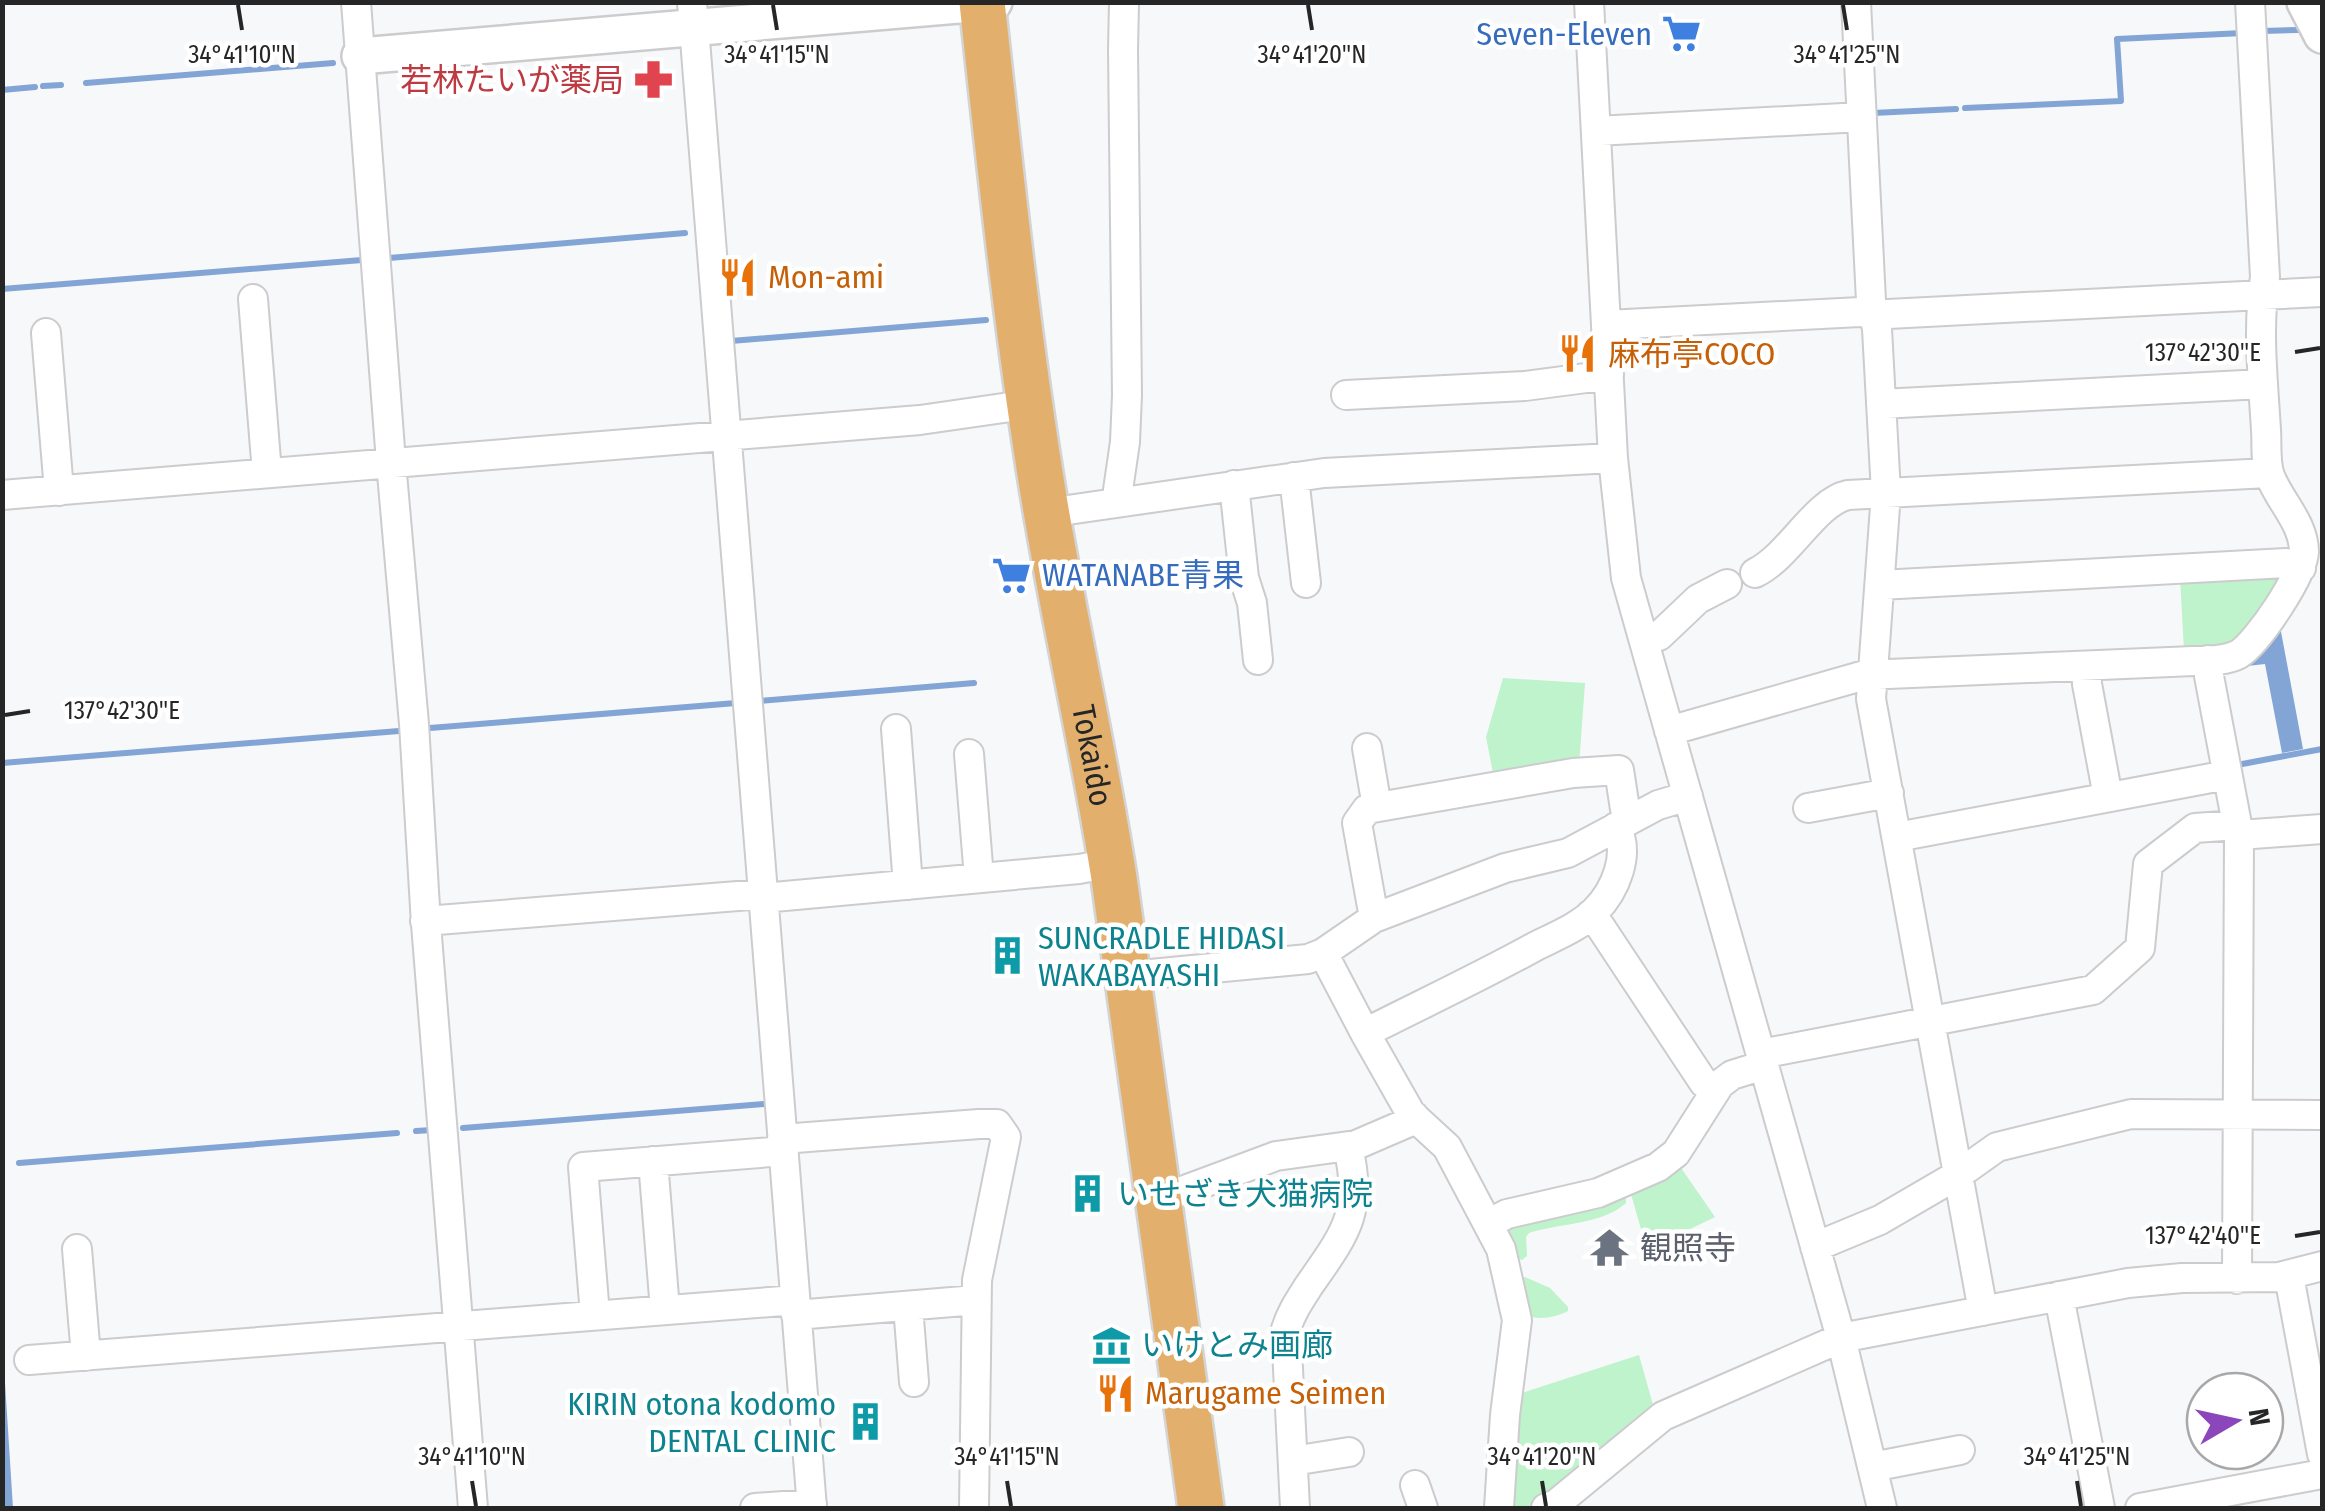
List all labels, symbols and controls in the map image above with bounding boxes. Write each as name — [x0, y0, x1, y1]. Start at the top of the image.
supermarket icon: Seven-Eleven — [1661, 13, 1703, 55]
place label: Seven-Eleven — [1476, 15, 1652, 53]
text: 34°41'10"N — [188, 40, 296, 70]
text: 34°41'15"N — [724, 40, 830, 70]
text: 34°41'20"N — [1258, 40, 1366, 70]
text: 34°41'25"N — [1794, 40, 1900, 70]
pharmacy icon: 若林たいが薬局 — [633, 59, 675, 101]
place label: 若林たいが薬局 — [400, 61, 624, 99]
restaurant icon: Mon-ami — [717, 256, 759, 298]
place label: Mon-ami — [768, 258, 884, 296]
restaurant icon: 麻布亭COCO — [1557, 333, 1599, 375]
place label: 麻布亭COCO — [1608, 335, 1775, 373]
text: 137°42'30"E — [2145, 338, 2261, 368]
supermarket icon: WATANABE青果 — [991, 554, 1033, 596]
place label: WATANABE青果 — [1042, 556, 1244, 594]
text: 137°42'30"E — [64, 696, 180, 726]
street label: Tokaido — [1064, 702, 1120, 809]
place label: SUNCRADLE HIDASI WAKABAYASHI — [1038, 919, 1285, 994]
building icon: SUNCRADLE HIDASI WAKABAYASHI — [987, 935, 1029, 977]
building icon: いせざき犬猫病院 — [1066, 1173, 1108, 1215]
place label: いせざき犬猫病院 — [1117, 1175, 1373, 1213]
text: 137°42'40"E — [2145, 1221, 2261, 1251]
temple icon: 観照寺 — [1589, 1227, 1631, 1269]
place label: 観照寺 — [1640, 1229, 1736, 1267]
museum icon: いけとみ画廊 — [1090, 1324, 1132, 1366]
place label: いけとみ画廊 — [1141, 1326, 1333, 1364]
north arrow — [2185, 1371, 2285, 1471]
restaurant icon: Marugame Seimen — [1094, 1372, 1136, 1414]
place label: Marugame Seimen — [1145, 1374, 1386, 1412]
place label: KIRIN otona kodomo DENTAL CLINIC — [567, 1385, 836, 1460]
building icon: KIRIN otona kodomo DENTAL CLINIC — [845, 1401, 887, 1443]
text: N — [2242, 1406, 2277, 1428]
text: 34°41'10"N — [418, 1442, 526, 1472]
text: 34°41'15"N — [954, 1442, 1060, 1472]
text: 34°41'20"N — [1488, 1442, 1596, 1472]
text: 34°41'25"N — [2024, 1442, 2130, 1472]

